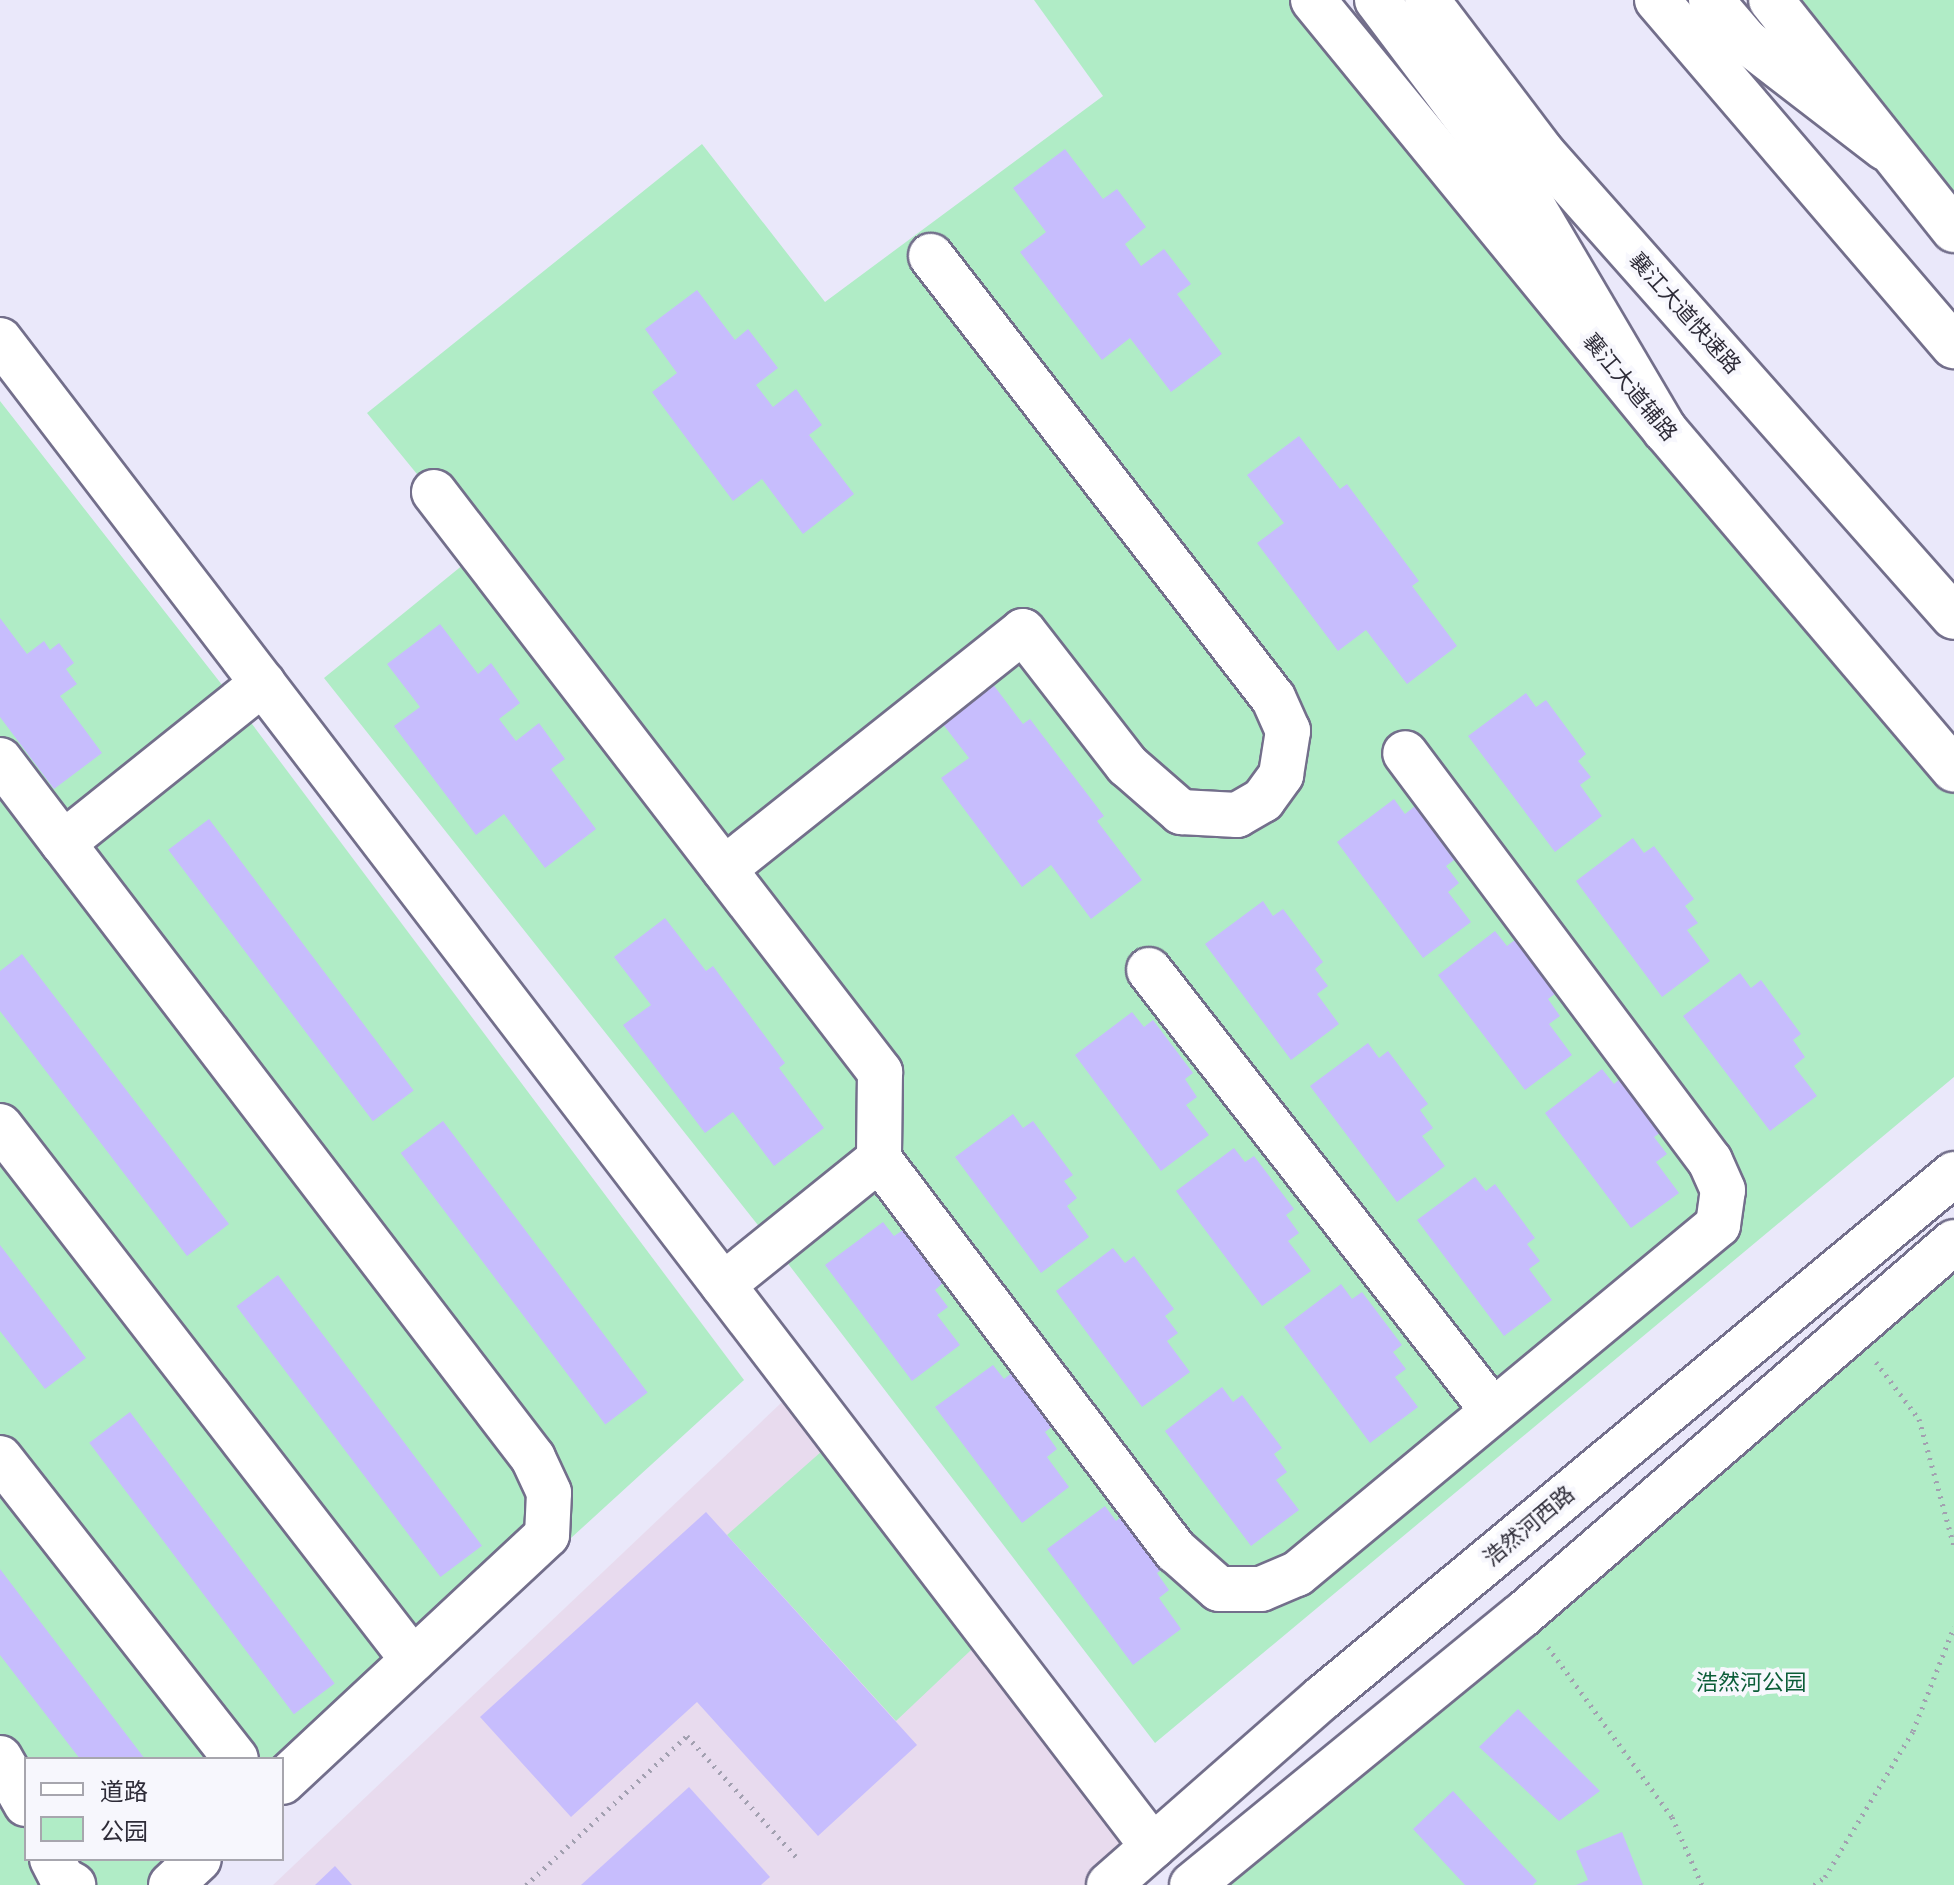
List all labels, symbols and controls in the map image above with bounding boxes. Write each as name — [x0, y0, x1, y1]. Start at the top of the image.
street label: 襄江大道快速路 — [1624, 247, 1746, 379]
street label: 襄江大道辅路 — [1577, 328, 1683, 446]
street label: 浩然河西路 — [1478, 1481, 1580, 1571]
park label: 浩然河公园 — [1696, 1670, 1806, 1696]
legend — [24, 1757, 284, 1861]
text: 道路 — [100, 1778, 148, 1805]
text: 公园 — [100, 1818, 148, 1845]

